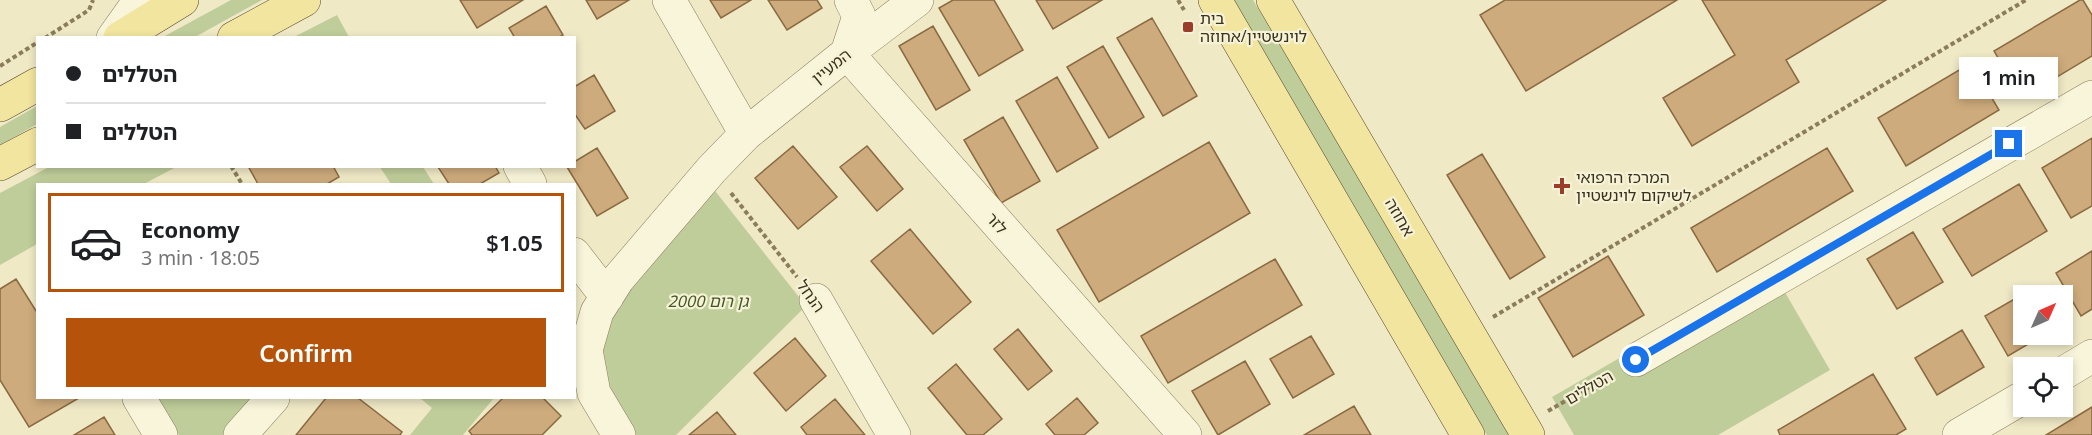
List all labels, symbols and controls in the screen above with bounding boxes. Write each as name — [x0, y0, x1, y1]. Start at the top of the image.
place label: בית לוינשטיין/אחוזה — [1200, 7, 1307, 47]
marker: בית לוינשטיין/אחוזה — [1181, 20, 1195, 34]
street label: המעיין — [807, 43, 855, 89]
callout: 1 min — [1960, 57, 2058, 99]
text: הטללים — [102, 59, 178, 88]
text: 1 min — [1981, 64, 2036, 91]
text: הטללים — [102, 117, 178, 146]
route end — [1995, 130, 2022, 157]
place label: המרכז הרפואי לשיקום לוינשטיין — [1576, 166, 1691, 206]
marker: המרכז הרפואי לשיקום לוינשטיין — [1553, 177, 1571, 195]
street label: אחוזה — [1380, 194, 1420, 240]
street label: לזר — [981, 207, 1013, 239]
text: Economy — [141, 215, 240, 244]
icon: car — [69, 216, 123, 270]
text: $1.05 — [486, 228, 543, 257]
text: 3 min · 18:05 — [141, 244, 260, 271]
street label: הנחל — [792, 275, 830, 317]
north arrow — [2013, 285, 2073, 345]
map controls — [2013, 285, 2073, 417]
park label: גן רום 2000 — [668, 290, 749, 312]
button: Confirm — [66, 318, 546, 387]
route start — [1622, 346, 1649, 373]
button: locate — [2013, 357, 2073, 417]
street label: הטללים — [1561, 364, 1617, 410]

